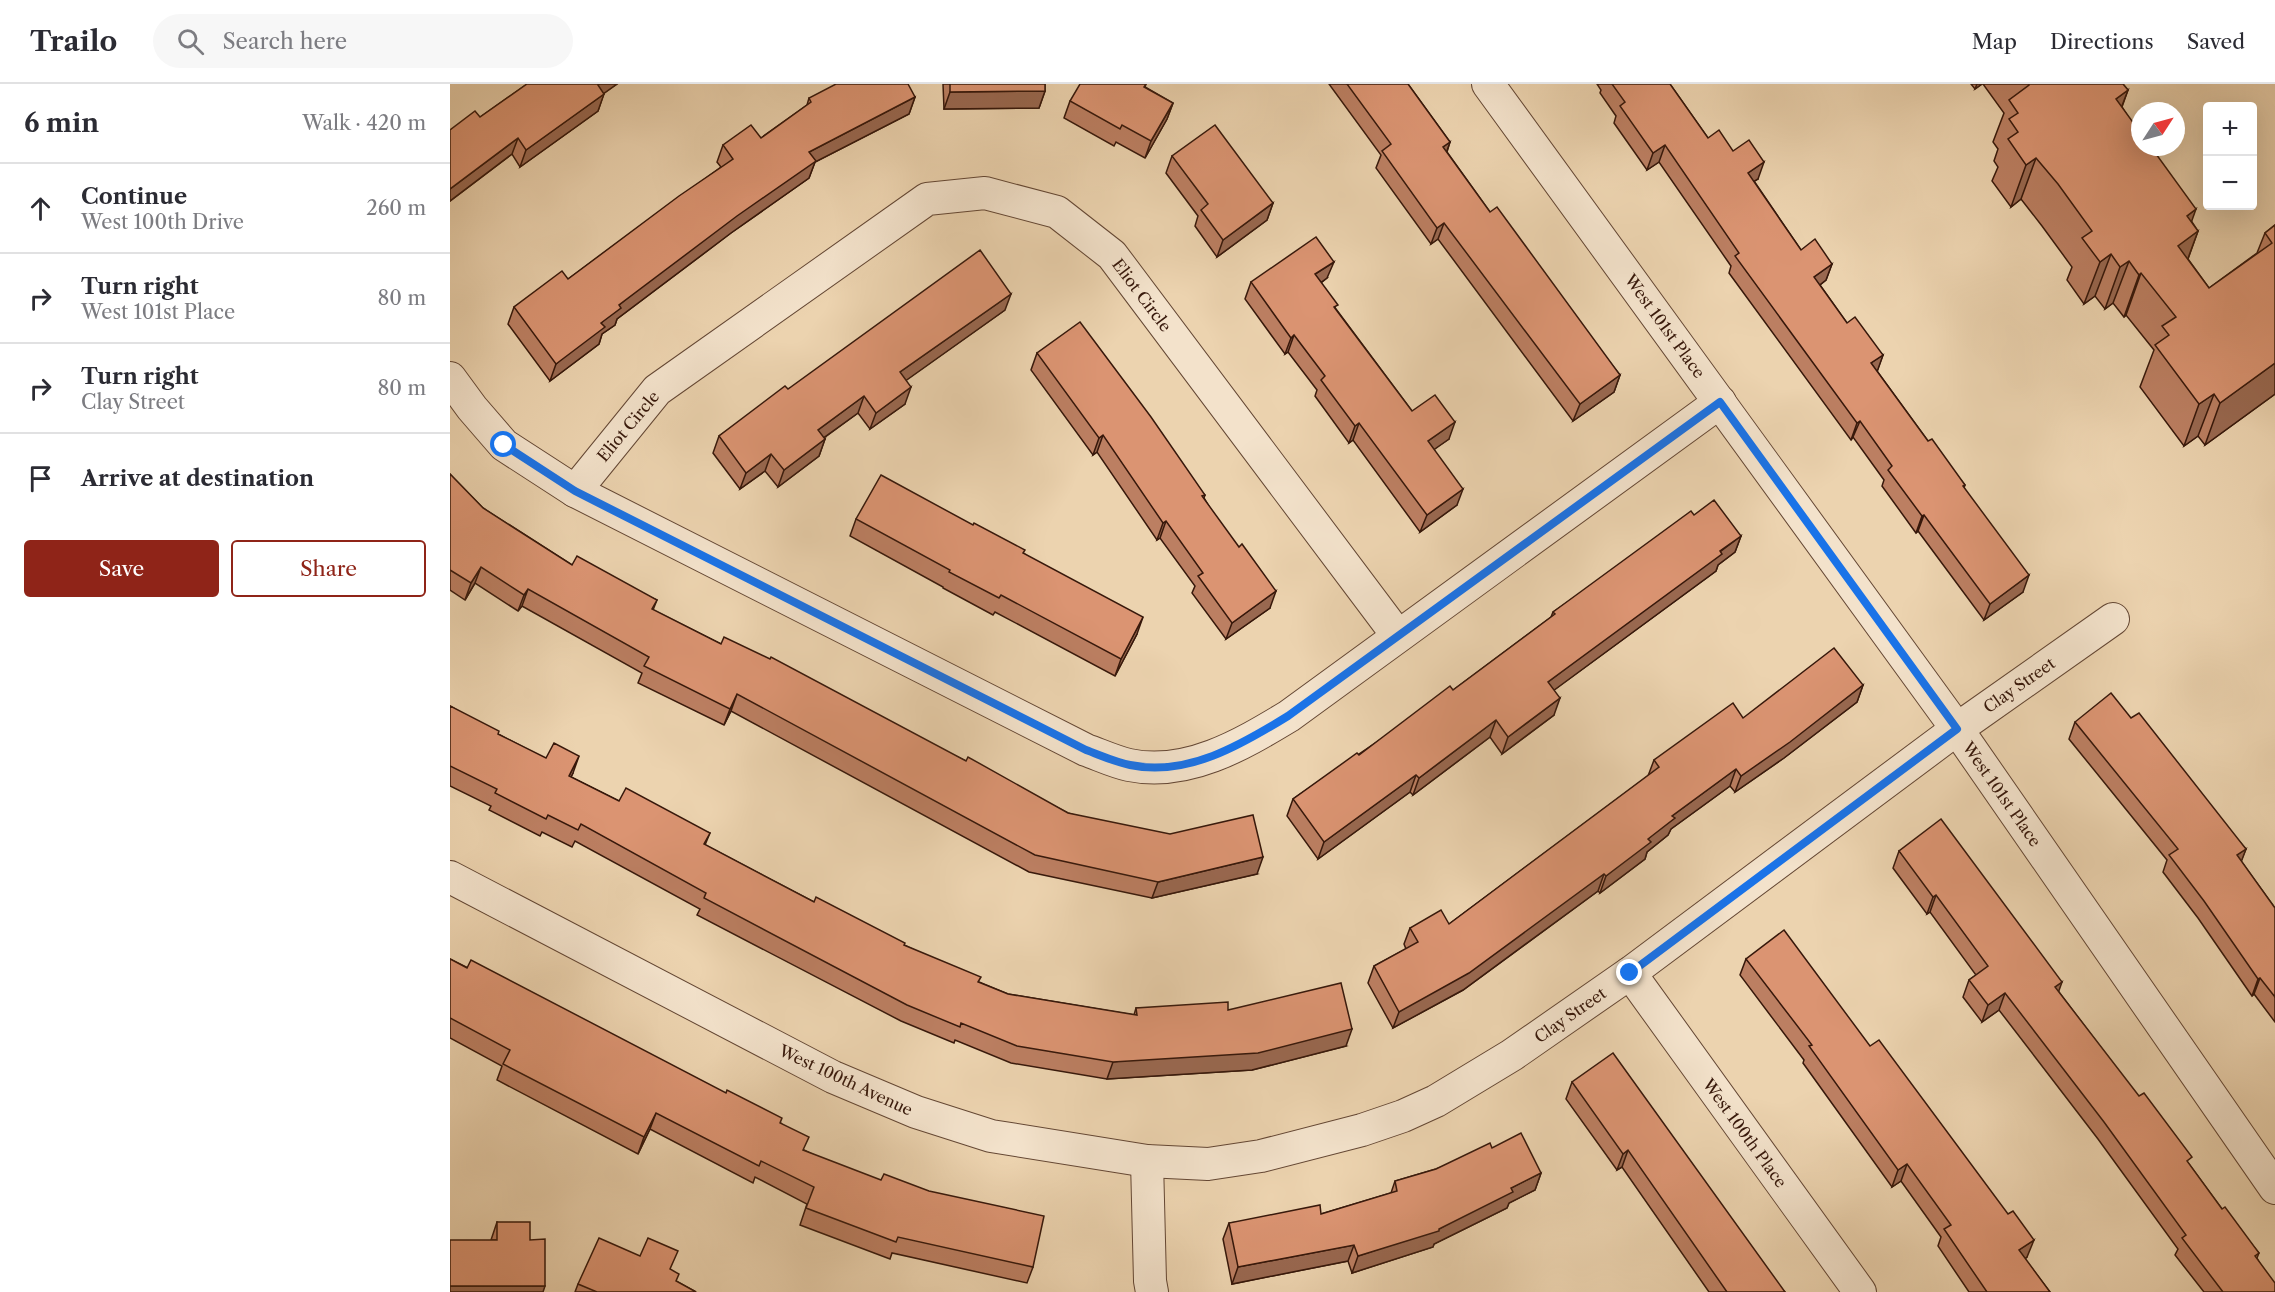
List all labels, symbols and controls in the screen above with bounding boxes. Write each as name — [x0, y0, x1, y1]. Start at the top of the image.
search box — [153, 14, 573, 68]
text: Trailo — [30, 24, 117, 58]
icon: search — [174, 25, 207, 58]
text: Search here — [222, 28, 347, 55]
text: Map — [1972, 29, 2017, 54]
text: Directions — [2050, 29, 2154, 54]
text: Saved — [2187, 29, 2245, 54]
north arrow — [2131, 102, 2185, 156]
map controls — [2203, 102, 2257, 210]
button: + — [2203, 102, 2257, 156]
text: 6 min — [24, 107, 99, 139]
text: Walk · 420 m — [302, 111, 426, 135]
button: − — [2203, 156, 2257, 210]
text: Continue — [81, 183, 187, 210]
icon: ahead — [24, 192, 57, 225]
text: 260 m — [366, 196, 426, 220]
text: West 100th Drive — [81, 210, 244, 234]
street label: Eliot Circle — [1108, 255, 1176, 335]
street label: West 101st Place — [1620, 269, 1709, 382]
text: Turn right — [81, 273, 199, 300]
icon: right — [24, 282, 57, 315]
text: 80 m — [378, 286, 426, 310]
text: West 101st Place — [81, 300, 235, 324]
text: Turn right — [81, 363, 199, 390]
icon: right — [24, 372, 57, 405]
text: 80 m — [378, 376, 426, 400]
street label: Eliot Circle — [593, 387, 663, 465]
text: Clay Street — [81, 390, 185, 414]
route start — [490, 431, 516, 457]
icon: arrive — [24, 462, 57, 495]
text: Arrive at destination — [81, 465, 314, 492]
button: Save — [24, 540, 219, 597]
button: Share — [231, 540, 426, 597]
street label: Clay Street — [1979, 653, 2059, 717]
street label: West 101st Place — [1958, 737, 2046, 850]
route end — [1616, 959, 1642, 985]
street label: Clay Street — [1530, 983, 1610, 1047]
street label: West 100th Avenue — [775, 1040, 916, 1120]
street label: West 100th Place — [1698, 1074, 1791, 1191]

